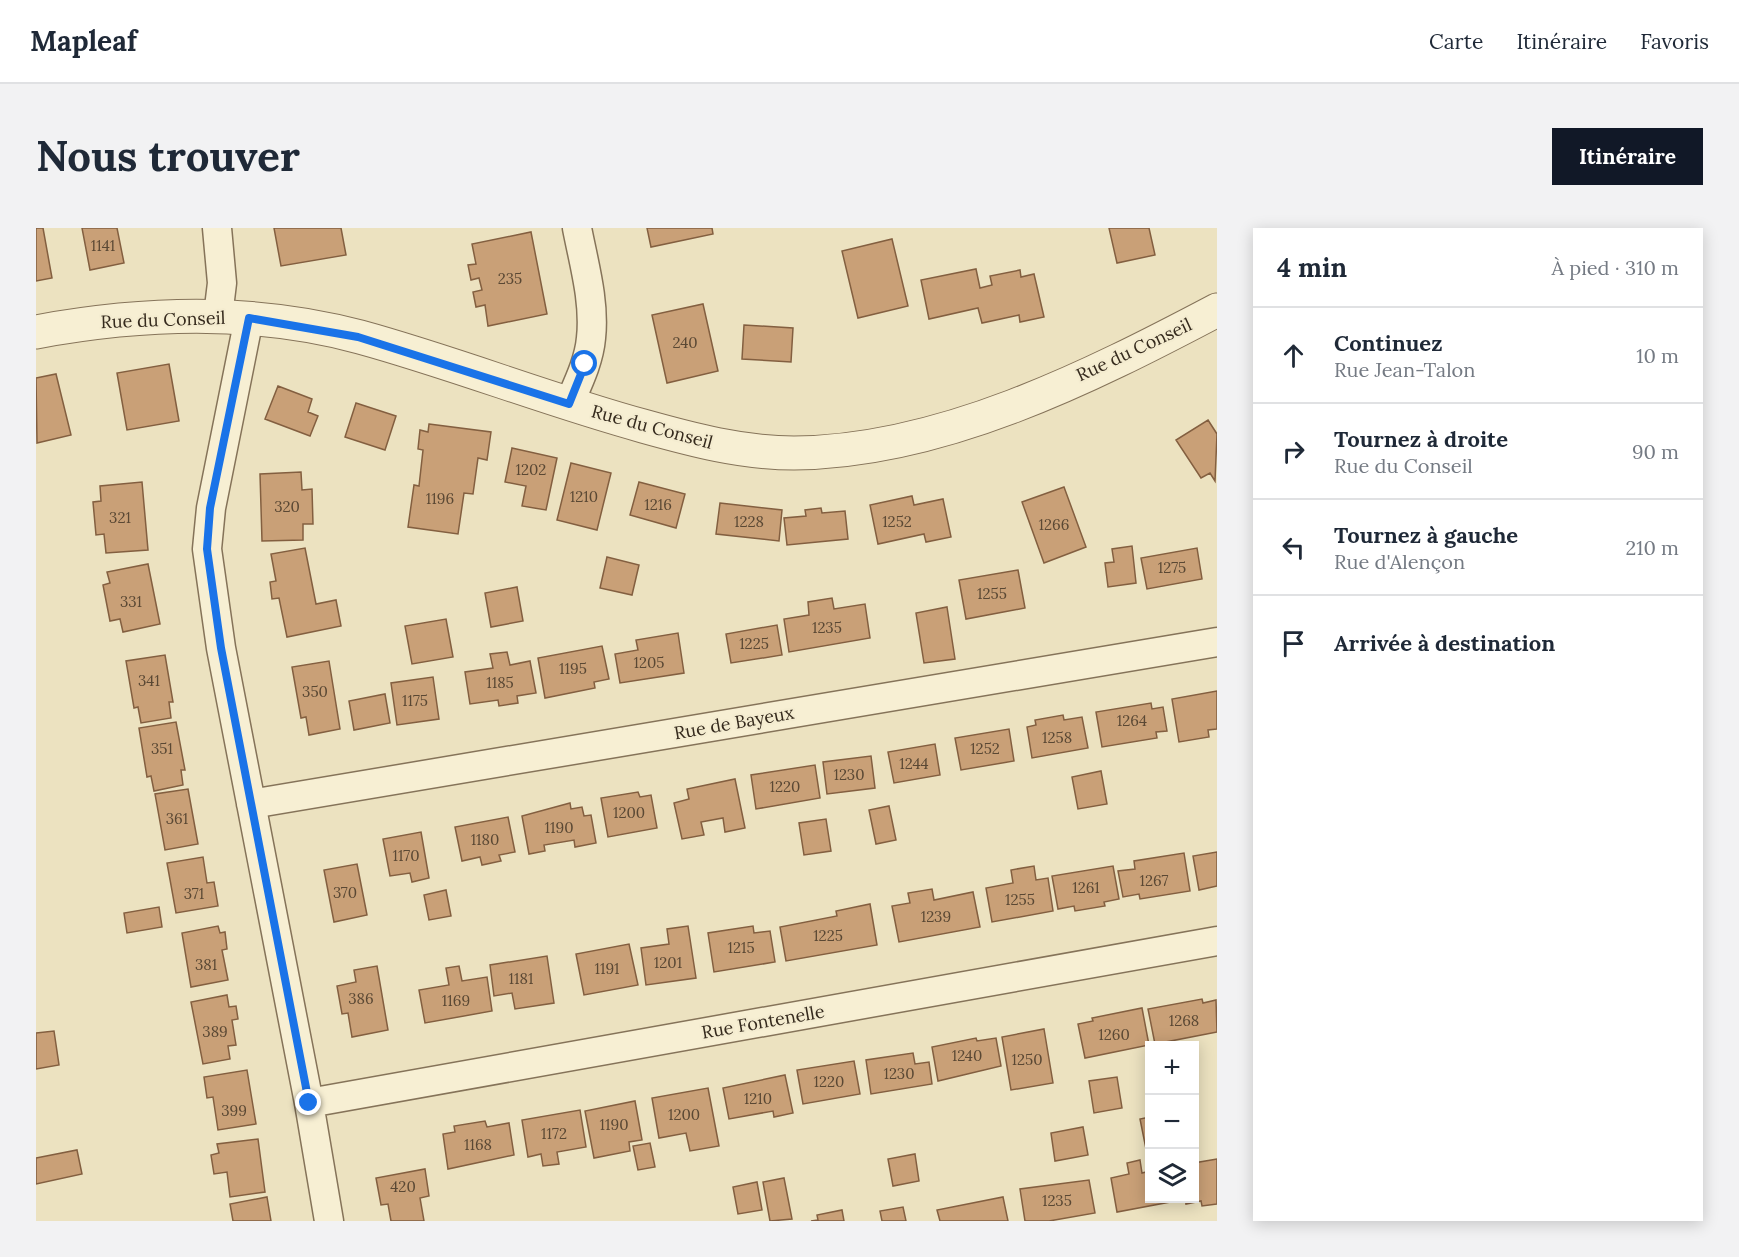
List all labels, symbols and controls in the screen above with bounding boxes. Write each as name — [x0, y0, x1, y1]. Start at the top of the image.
text: Mapleaf — [30, 23, 137, 59]
text: Carte — [1429, 28, 1483, 55]
text: Itinéraire — [1516, 28, 1607, 55]
text: Favoris — [1640, 28, 1709, 55]
button: Itinéraire — [1552, 128, 1703, 185]
text: Nous trouver — [36, 129, 300, 183]
house number: 1141 — [91, 236, 115, 255]
text: 4 min — [1277, 251, 1347, 284]
text: À pied · 310 m — [1551, 255, 1679, 280]
house number: 235 — [498, 269, 522, 288]
street label: Rue du Conseil — [100, 306, 226, 333]
street label: Rue du Conseil — [1072, 313, 1195, 386]
text: Continuez — [1334, 329, 1442, 357]
house number: 240 — [672, 333, 698, 352]
icon: ahead — [1277, 339, 1310, 372]
text: 10 m — [1636, 343, 1679, 368]
route start — [571, 350, 597, 376]
text: Rue Jean-Talon — [1334, 357, 1475, 382]
street label: Rue du Conseil — [589, 399, 716, 454]
text: Tournez à droite — [1334, 425, 1508, 453]
icon: right — [1277, 435, 1310, 468]
text: 90 m — [1632, 439, 1679, 464]
text: Rue du Conseil — [1334, 453, 1473, 478]
house number: 1202 — [516, 460, 546, 479]
house number: 1210 — [570, 487, 598, 506]
house number: 1196 — [426, 489, 454, 508]
house number: 1216 — [644, 495, 672, 514]
house number: 320 — [274, 497, 300, 516]
house number: 321 — [109, 508, 131, 527]
house number: 1228 — [734, 512, 764, 531]
house number: 1252 — [882, 512, 912, 531]
house number: 1266 — [1039, 515, 1069, 534]
text: Tournez à gauche — [1334, 521, 1518, 549]
icon: left — [1277, 531, 1310, 564]
text: 210 m — [1625, 535, 1679, 560]
text: Rue d'Alençon — [1334, 549, 1465, 574]
house number: 1275 — [1158, 558, 1186, 577]
house number: 1255 — [977, 584, 1007, 603]
house number: 331 — [120, 592, 142, 611]
house number: 1235 — [812, 618, 842, 637]
icon: arrive — [1277, 627, 1310, 660]
text: Arrivée à destination — [1334, 629, 1555, 657]
house number: 1225 — [739, 634, 769, 653]
house number: 1205 — [633, 653, 665, 672]
house number: 1195 — [559, 659, 587, 678]
house number: 341 — [138, 671, 160, 690]
house number: 1185 — [486, 673, 514, 692]
house number: 350 — [302, 682, 328, 701]
house number: 1175 — [402, 691, 428, 710]
street label: Rue de Bayeux — [672, 701, 796, 744]
house number: 1264 — [1117, 711, 1147, 730]
house number: 1258 — [1042, 728, 1072, 747]
house number: 351 — [151, 739, 173, 758]
house number: 1252 — [970, 739, 1000, 758]
house number: 1244 — [899, 754, 929, 773]
house number: 1230 — [834, 765, 864, 784]
house number: 1220 — [770, 777, 800, 796]
house number: 1200 — [613, 803, 645, 822]
house number: 361 — [166, 809, 188, 828]
house number: 1190 — [545, 818, 573, 837]
house number: 1180 — [471, 830, 499, 849]
house number: 1170 — [392, 846, 420, 865]
house number: 1267 — [1140, 871, 1169, 890]
house number: 1261 — [1072, 878, 1100, 897]
house number: 370 — [333, 883, 357, 902]
house number: 371 — [184, 884, 204, 903]
house number: 1255 — [1005, 890, 1035, 909]
house number: 1239 — [921, 907, 951, 926]
house number: 1225 — [813, 926, 843, 945]
house number: 1215 — [727, 938, 755, 957]
house number: 1201 — [654, 953, 682, 972]
house number: 381 — [195, 955, 217, 974]
house number: 1191 — [594, 959, 620, 978]
house number: 1181 — [509, 969, 533, 988]
house number: 386 — [348, 989, 374, 1008]
house number: 1169 — [442, 991, 470, 1010]
street label: Rue Fontenelle — [700, 999, 826, 1044]
house number: 1268 — [1169, 1011, 1199, 1030]
house number: 389 — [202, 1022, 228, 1041]
house number: 1260 — [1098, 1025, 1130, 1044]
map controls — [1145, 1041, 1199, 1203]
button: + — [1145, 1041, 1199, 1095]
house number: 1240 — [952, 1046, 982, 1065]
house number: 1250 — [1011, 1050, 1043, 1069]
house number: 1230 — [884, 1064, 914, 1083]
house number: 1220 — [814, 1072, 844, 1091]
route end — [295, 1089, 321, 1115]
house number: 1210 — [744, 1089, 772, 1108]
button: − — [1145, 1095, 1199, 1149]
house number: 399 — [221, 1101, 247, 1120]
house number: 1200 — [668, 1105, 700, 1124]
house number: 1190 — [600, 1115, 628, 1134]
house number: 1172 — [541, 1124, 567, 1143]
house number: 1168 — [464, 1135, 492, 1154]
button: layers — [1145, 1149, 1199, 1203]
house number: 420 — [390, 1177, 416, 1196]
house number: 1235 — [1042, 1191, 1072, 1210]

